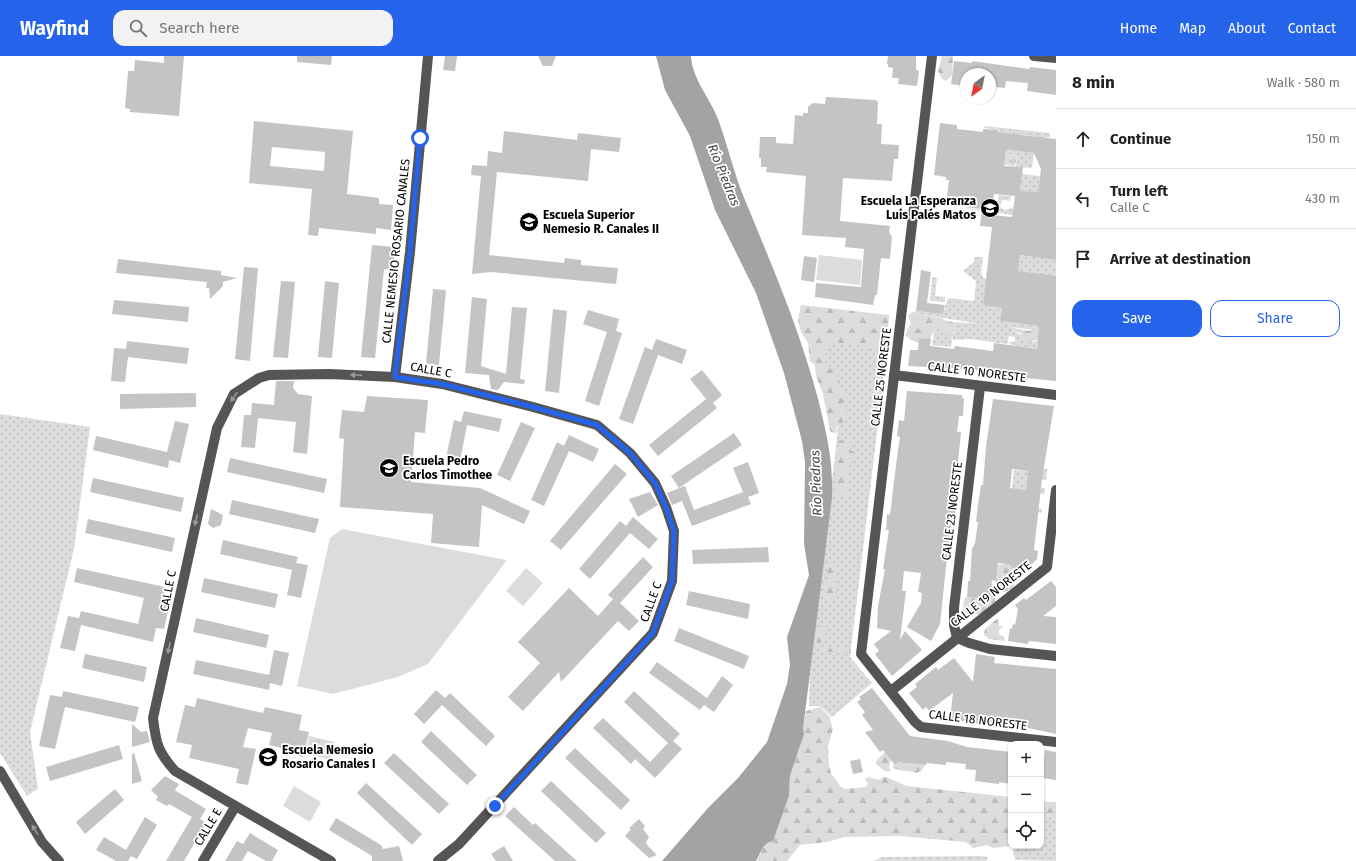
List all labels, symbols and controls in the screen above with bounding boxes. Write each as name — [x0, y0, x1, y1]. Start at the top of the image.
search box — [113, 10, 393, 46]
text: Wayfind — [20, 17, 89, 40]
icon: search — [127, 17, 149, 39]
text: Search here — [159, 19, 239, 37]
text: Home — [1120, 20, 1157, 37]
text: Map — [1179, 20, 1206, 37]
text: About — [1228, 20, 1266, 37]
text: Contact — [1288, 20, 1336, 37]
north arrow — [960, 68, 996, 104]
text: 8 min — [1072, 72, 1115, 93]
text: Walk · 580 m — [1267, 75, 1340, 90]
icon: ahead — [1072, 128, 1094, 150]
route start — [411, 129, 429, 147]
text: Continue — [1110, 130, 1171, 148]
text: 150 m — [1306, 131, 1340, 146]
water label: Río Piedras — [705, 142, 743, 208]
street label: CALLE NEMESIO ROSARIO CANALES — [379, 158, 413, 344]
text: Turn left — [1110, 182, 1168, 200]
icon: left — [1072, 188, 1094, 210]
text: 430 m — [1305, 191, 1340, 206]
place label: Escuela La Esperanza Luis Palés Matos — [861, 194, 976, 222]
school or university icon: Escuela La Esperanza Luis Palés Matos — [979, 197, 1001, 219]
text: Calle C — [1110, 200, 1149, 215]
place label: Escuela Superior Nemesio R. Canales II — [543, 208, 659, 236]
school or university icon: Escuela Superior Nemesio R. Canales II — [518, 211, 540, 233]
icon: arrive — [1072, 248, 1094, 270]
text: Arrive at destination — [1110, 250, 1251, 268]
button: Save — [1072, 300, 1202, 337]
button: Share — [1210, 300, 1340, 337]
street label: CALLE 25 NORESTE — [868, 327, 894, 427]
street label: CALLE C — [409, 359, 453, 381]
street label: CALLE 10 NORESTE — [927, 359, 1027, 385]
one-way arrow — [350, 372, 362, 379]
one-way arrow — [230, 392, 238, 403]
water label: Río Piedras — [807, 450, 825, 516]
place label: Escuela Pedro Carlos Timothee — [403, 454, 493, 482]
school or university icon: Escuela Pedro Carlos Timothee — [378, 457, 400, 479]
street label: CALLE 23 NORESTE — [939, 461, 965, 561]
one-way arrow — [193, 514, 199, 527]
street label: CALLE 19 NORESTE — [948, 558, 1034, 630]
street label: CALLE C — [157, 569, 179, 613]
street label: CALLE C — [637, 580, 665, 624]
one-way arrow — [166, 641, 172, 654]
street label: CALLE 18 NORESTE — [928, 707, 1028, 733]
map controls — [1008, 741, 1044, 849]
button: + — [1008, 741, 1044, 777]
place label: Escuela Nemesio Rosario Canales I — [282, 743, 376, 771]
school or university icon: Escuela Nemesio Rosario Canales I — [257, 746, 279, 768]
button: − — [1008, 777, 1044, 813]
route end — [486, 797, 504, 815]
street label: CALLE E — [191, 806, 225, 848]
button: locate — [1008, 813, 1044, 849]
one-way arrow — [32, 825, 39, 836]

